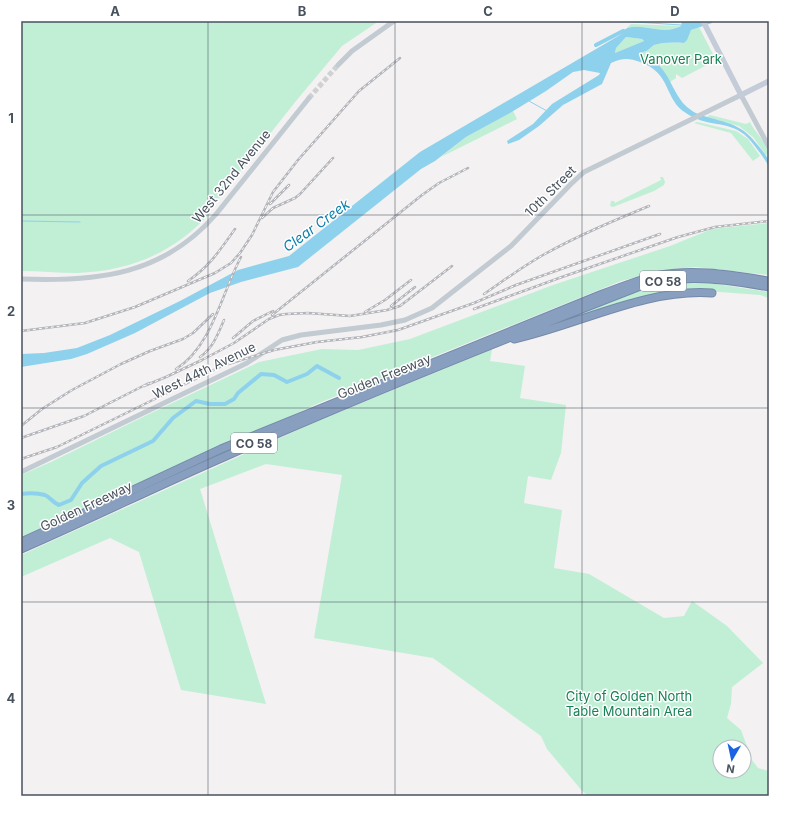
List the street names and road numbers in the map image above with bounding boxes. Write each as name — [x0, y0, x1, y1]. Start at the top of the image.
street label: West 32nd Avenue — [188, 126, 274, 226]
street label: 10th Street — [521, 162, 579, 220]
road number: CO 58 — [640, 271, 686, 291]
street label: West 44th Avenue — [150, 338, 258, 402]
street label: Golden Freeway — [335, 350, 433, 402]
road number: CO 58 — [231, 433, 277, 453]
street label: Golden Freeway — [38, 478, 134, 534]

